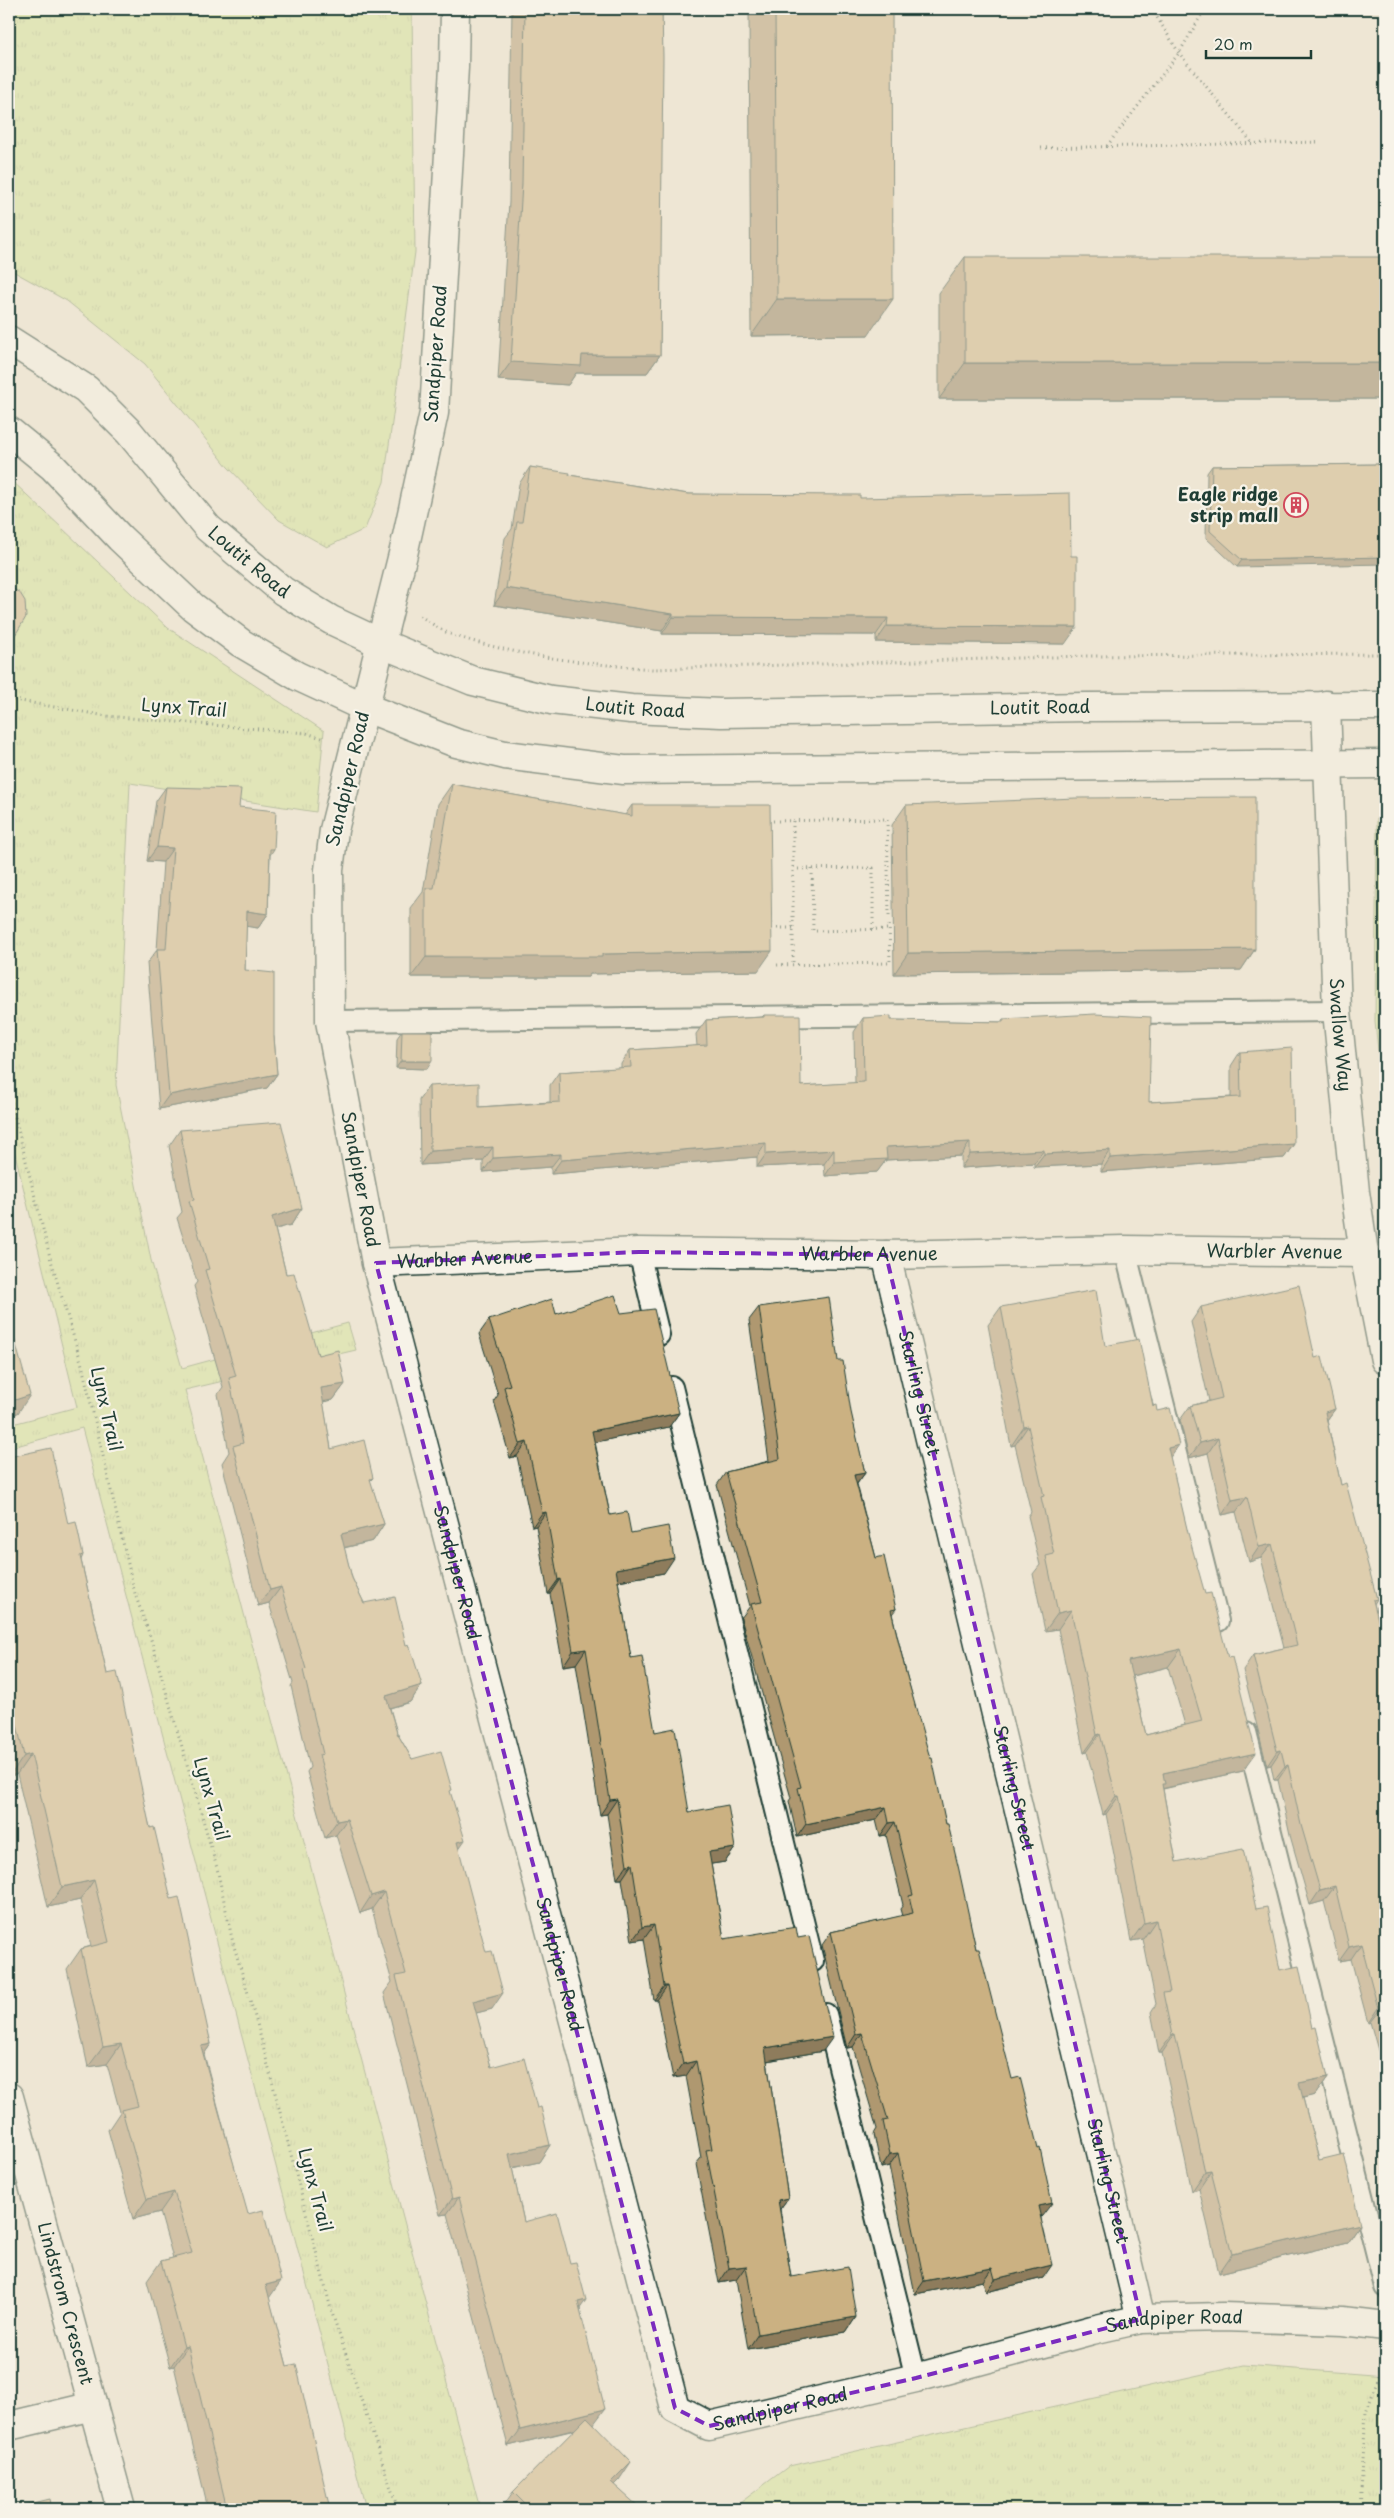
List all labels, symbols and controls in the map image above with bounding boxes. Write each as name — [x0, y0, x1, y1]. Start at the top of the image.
scale bar — [1206, 28, 1312, 60]
text: 20 m — [1214, 32, 1253, 55]
street label: Sandpiper Road — [416, 284, 453, 424]
place label: Eagle ridge strip mall — [1178, 480, 1278, 528]
building icon: Eagle ridge strip mall — [1283, 492, 1309, 518]
street label: Loutit Road — [203, 519, 296, 604]
street label: Loutit Road — [584, 689, 686, 723]
street label: Lynx Trail — [140, 690, 228, 723]
street label: Loutit Road — [990, 692, 1090, 721]
street label: Sandpiper Road — [318, 708, 375, 849]
street label: Swallow Way — [1324, 977, 1360, 1092]
street label: Sandpiper Road — [335, 1109, 388, 1249]
street label: Warbler Avenue — [1206, 1236, 1343, 1265]
street label: Warbler Avenue — [802, 1239, 938, 1267]
street label: Warbler Avenue — [396, 1241, 534, 1274]
street label: Starling Street — [892, 1327, 949, 1458]
street label: Lynx Trail — [85, 1364, 130, 1454]
street label: Sandpiper Road — [428, 1502, 489, 1642]
street label: Starling Street — [987, 1722, 1043, 1853]
street label: Lynx Trail — [188, 1754, 237, 1844]
street label: Sandpiper Road — [530, 1894, 591, 2034]
street label: Starling Street — [1081, 2115, 1137, 2246]
street label: Lynx Trail — [292, 2145, 341, 2235]
street label: Lindstrom Crescent — [32, 2219, 102, 2387]
street label: Sandpiper Road — [1102, 2302, 1243, 2339]
street label: Sandpiper Road — [709, 2379, 850, 2437]

